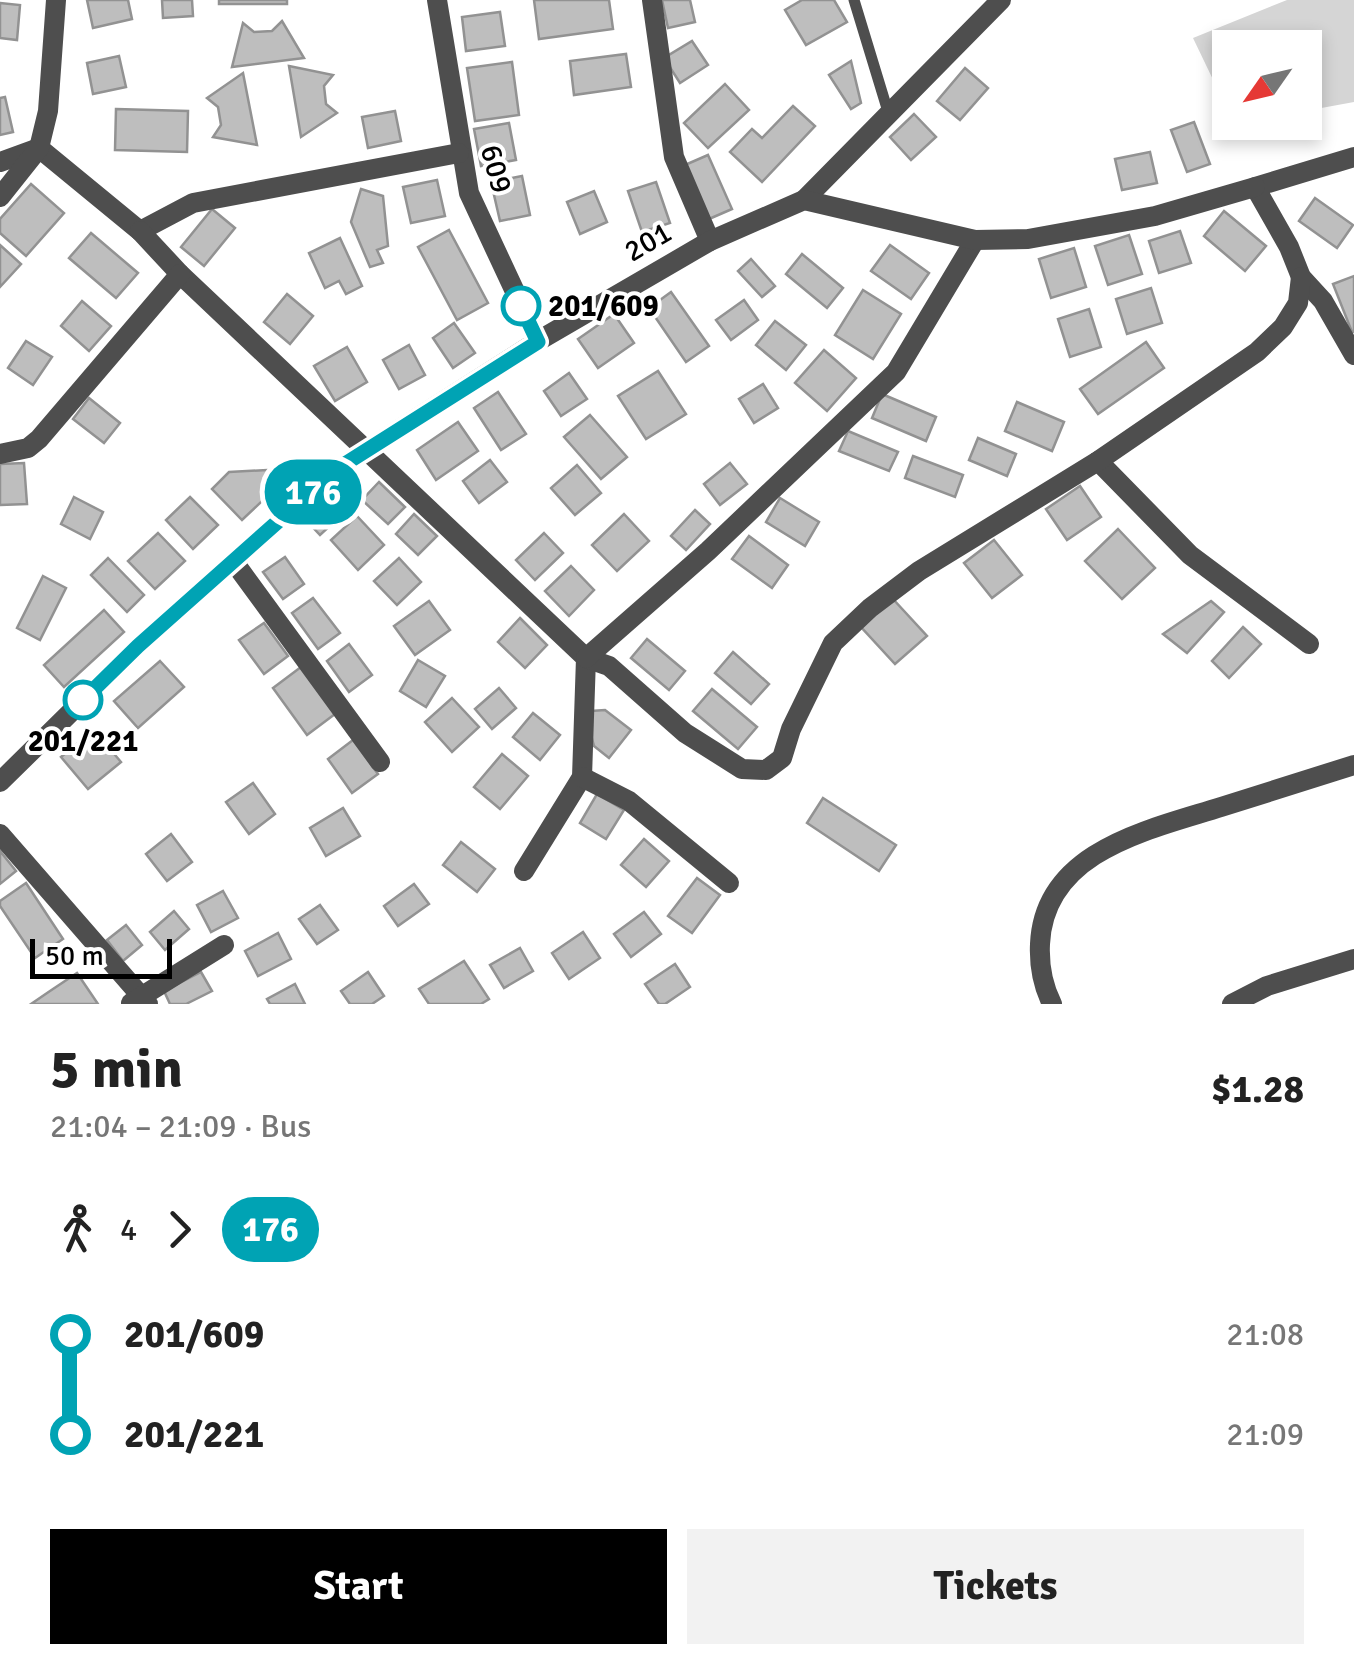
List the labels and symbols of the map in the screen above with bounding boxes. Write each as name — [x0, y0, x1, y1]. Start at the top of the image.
north arrow — [1212, 30, 1322, 140]
street label: 609 — [472, 141, 520, 197]
street label: 201 — [618, 214, 678, 270]
marker: 201/609 — [502, 287, 540, 325]
place label: 201/609 — [548, 288, 659, 325]
line badge: 176 — [256, 460, 370, 524]
marker: 201/221 — [64, 681, 102, 719]
place label: 201/221 — [28, 723, 138, 760]
scale bar — [30, 934, 172, 978]

